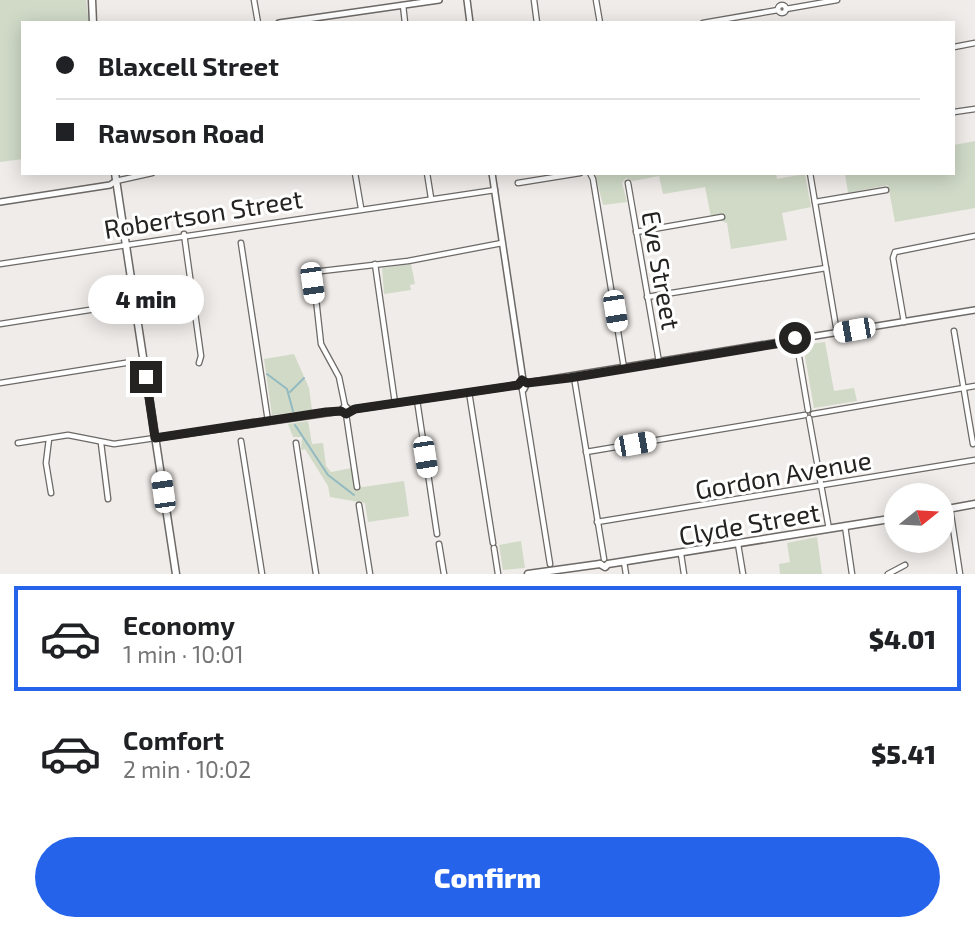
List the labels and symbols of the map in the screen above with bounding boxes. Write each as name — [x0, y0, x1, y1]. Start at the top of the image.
street label: Robertson Street — [101, 182, 305, 244]
street label: Eve Street — [636, 208, 688, 332]
car — [299, 261, 326, 305]
callout: 4 min — [88, 276, 204, 324]
car — [602, 289, 629, 333]
car — [832, 316, 877, 344]
route start — [779, 322, 811, 354]
route end — [130, 361, 162, 393]
car — [613, 430, 658, 458]
car — [412, 435, 439, 479]
street label: Gordon Avenue — [692, 443, 874, 505]
car — [150, 470, 177, 514]
north arrow — [884, 483, 954, 553]
street label: Clyde Street — [676, 495, 822, 551]

